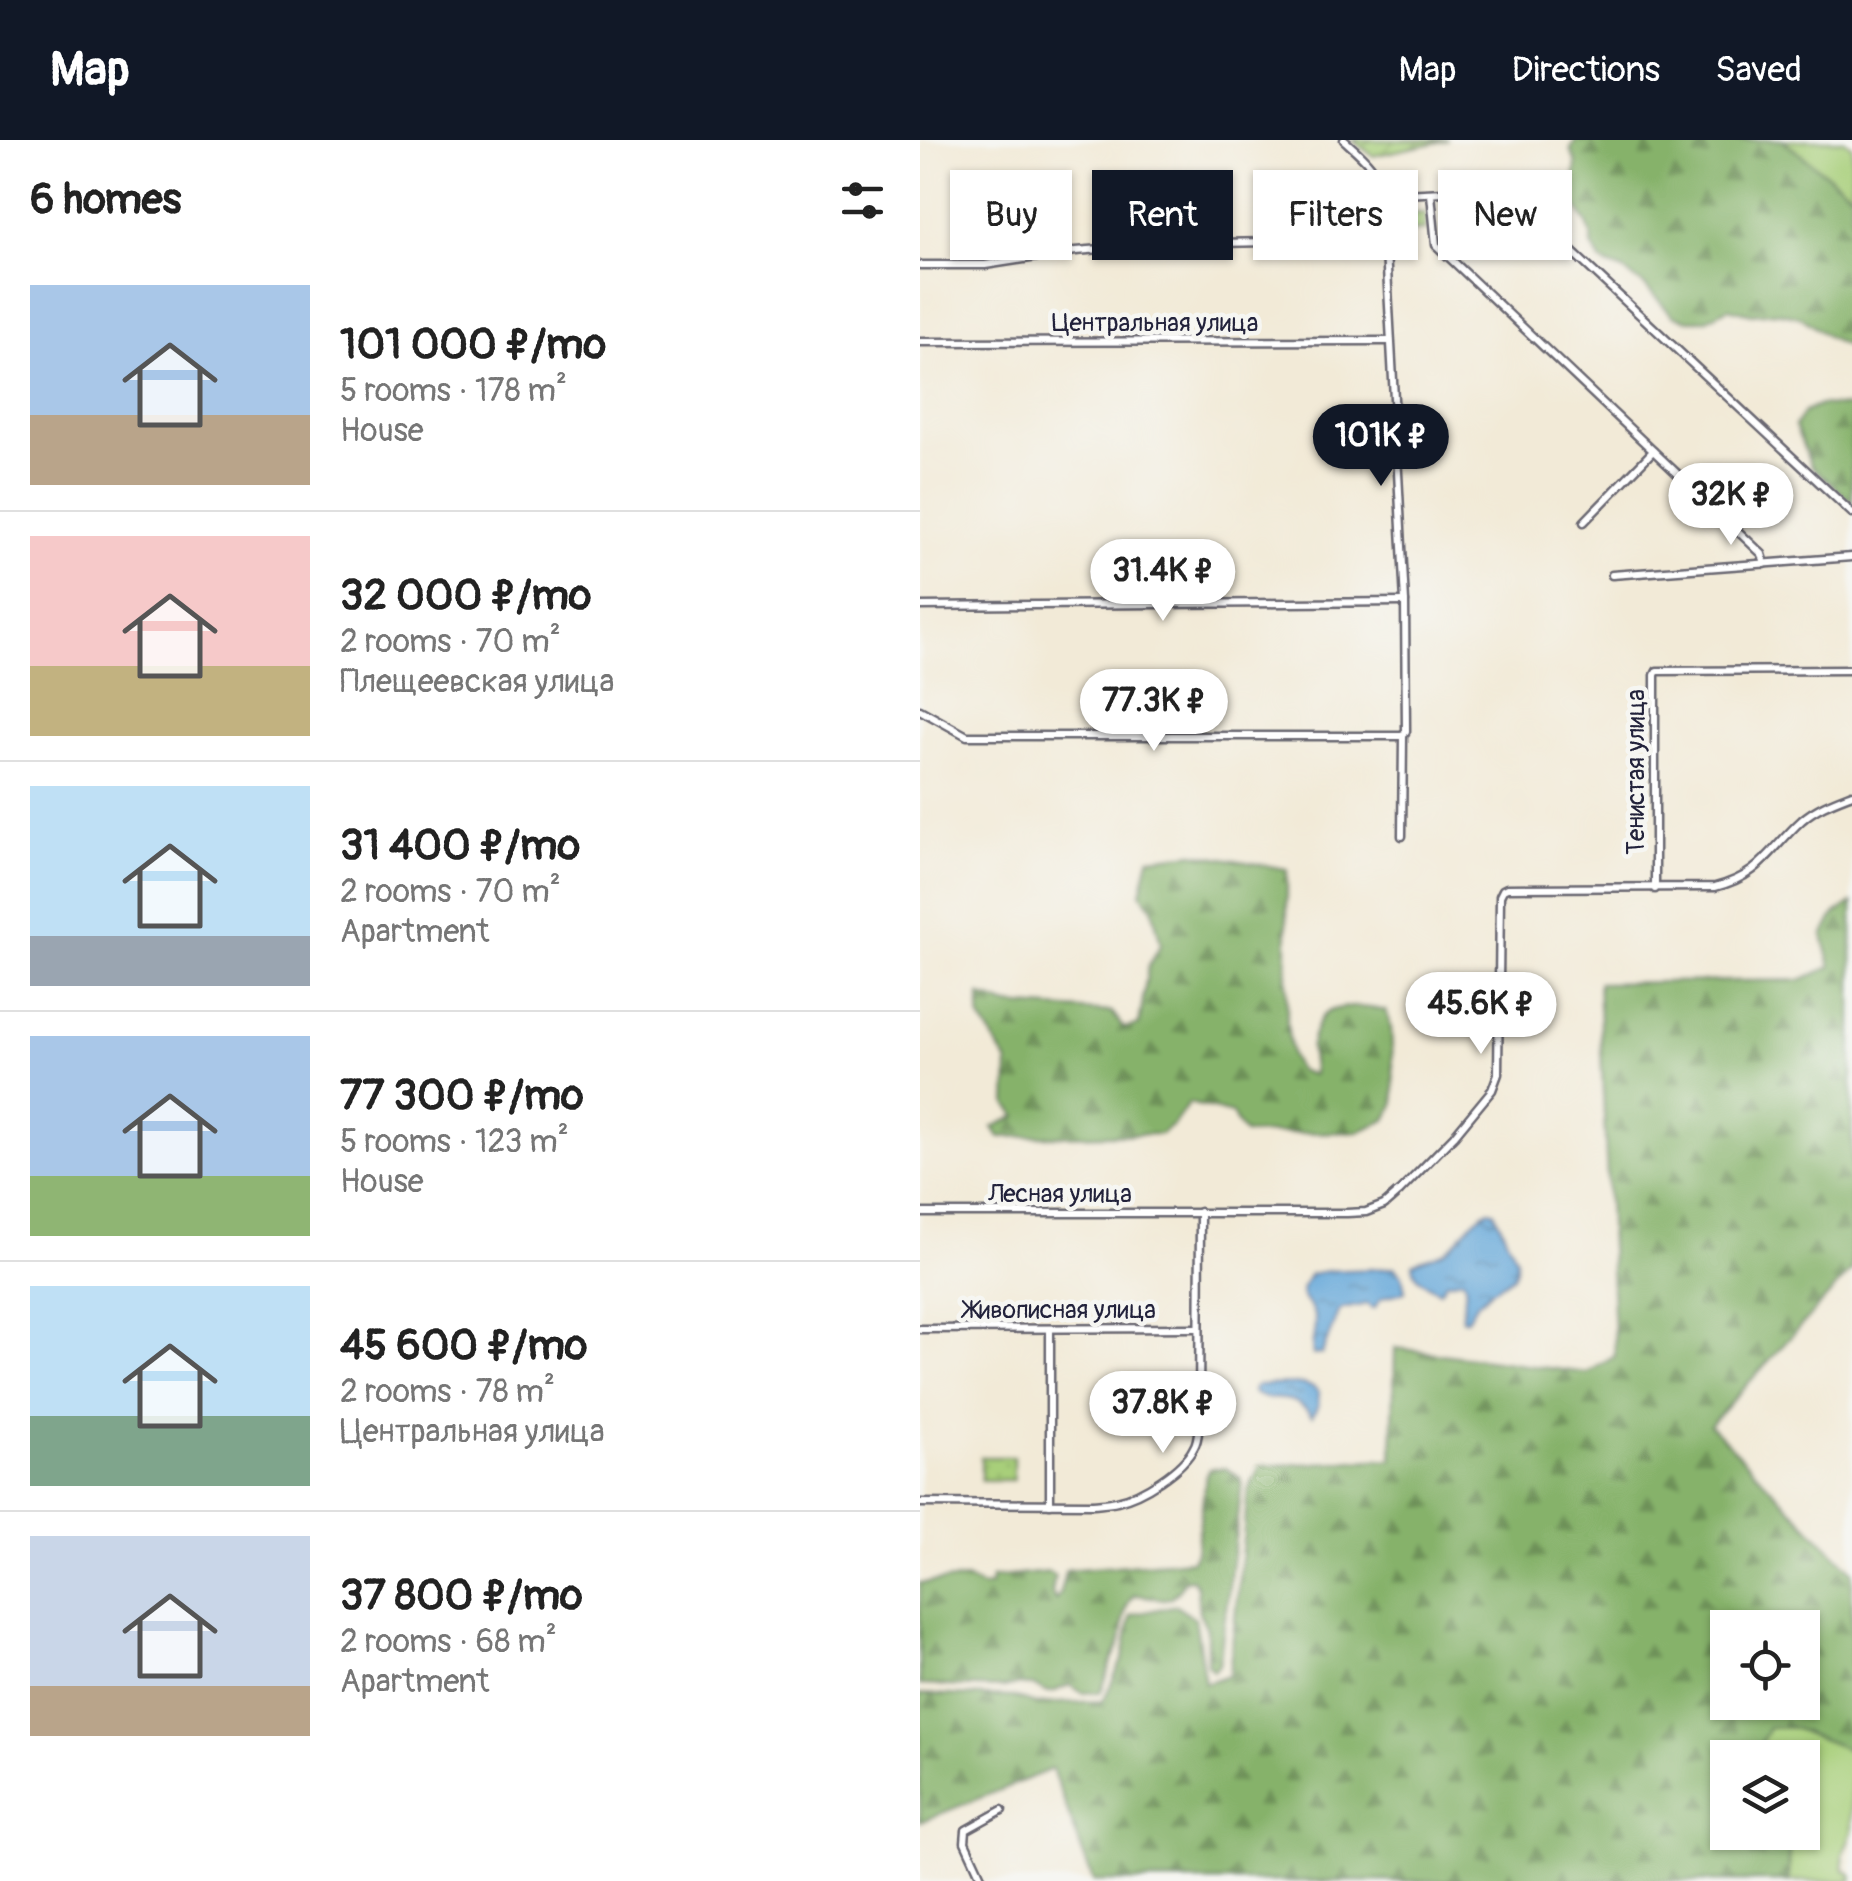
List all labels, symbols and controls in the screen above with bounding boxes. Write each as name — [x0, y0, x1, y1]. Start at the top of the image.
text: Map — [50, 40, 130, 100]
text: Map — [1399, 48, 1457, 92]
text: Directions — [1512, 48, 1660, 92]
text: Saved — [1715, 48, 1802, 92]
chip: Buy — [950, 170, 1072, 260]
chip: Rent — [1092, 170, 1233, 260]
chip: Filters — [1253, 170, 1418, 260]
chip: New — [1438, 170, 1572, 260]
icon: filters — [835, 173, 890, 228]
text: 6 homes — [30, 174, 181, 226]
street label: Центральная улица — [1052, 308, 1258, 339]
text: 101 000 ₽/mo — [340, 319, 606, 371]
icon: home — [110, 325, 230, 445]
text: 5 rooms · 178 m² — [340, 371, 567, 411]
pin: 101K ₽ — [1300, 404, 1462, 489]
text: House — [340, 411, 424, 451]
text: 101K ₽ — [1335, 416, 1427, 456]
pin: 32K ₽ — [1661, 463, 1801, 548]
text: 32K ₽ — [1690, 475, 1772, 515]
pin: 31.4K ₽ — [1071, 539, 1255, 624]
text: 31.4K ₽ — [1112, 551, 1214, 591]
text: 32 000 ₽/mo — [340, 570, 591, 622]
icon: home — [110, 576, 230, 696]
text: 2 rooms · 70 m² — [340, 622, 561, 662]
text: Плещеевская улица — [340, 662, 614, 702]
pin: 77.3K ₽ — [1062, 669, 1246, 754]
text: 77.3K ₽ — [1102, 681, 1206, 721]
street label: Тенистая улица — [1621, 689, 1652, 855]
text: 31 400 ₽/mo — [340, 820, 580, 872]
icon: home — [110, 826, 230, 946]
text: 2 rooms · 70 m² — [340, 872, 561, 912]
text: Apartment — [340, 912, 489, 952]
pin: 45.6K ₽ — [1389, 972, 1573, 1057]
text: 45.6K ₽ — [1428, 984, 1534, 1024]
text: 77 300 ₽/mo — [340, 1070, 584, 1122]
icon: home — [110, 1076, 230, 1196]
text: 5 rooms · 123 m² — [340, 1122, 569, 1162]
text: House — [340, 1162, 424, 1202]
street label: Лесная улица — [987, 1179, 1132, 1210]
street label: Живописная улица — [960, 1295, 1156, 1326]
text: 45 600 ₽/mo — [340, 1320, 587, 1372]
icon: home — [110, 1326, 230, 1446]
pin: 37.8K ₽ — [1071, 1371, 1255, 1456]
text: 2 rooms · 78 m² — [340, 1372, 555, 1412]
text: 37.8K ₽ — [1111, 1383, 1215, 1423]
text: Центральная улица — [340, 1412, 605, 1452]
text: 37 800 ₽/mo — [340, 1570, 583, 1622]
icon: home — [110, 1576, 230, 1696]
map controls — [1710, 1610, 1820, 1850]
button: locate — [1710, 1610, 1820, 1720]
text: 2 rooms · 68 m² — [340, 1622, 557, 1662]
text: Apartment — [340, 1662, 489, 1702]
button: layers — [1710, 1740, 1820, 1850]

